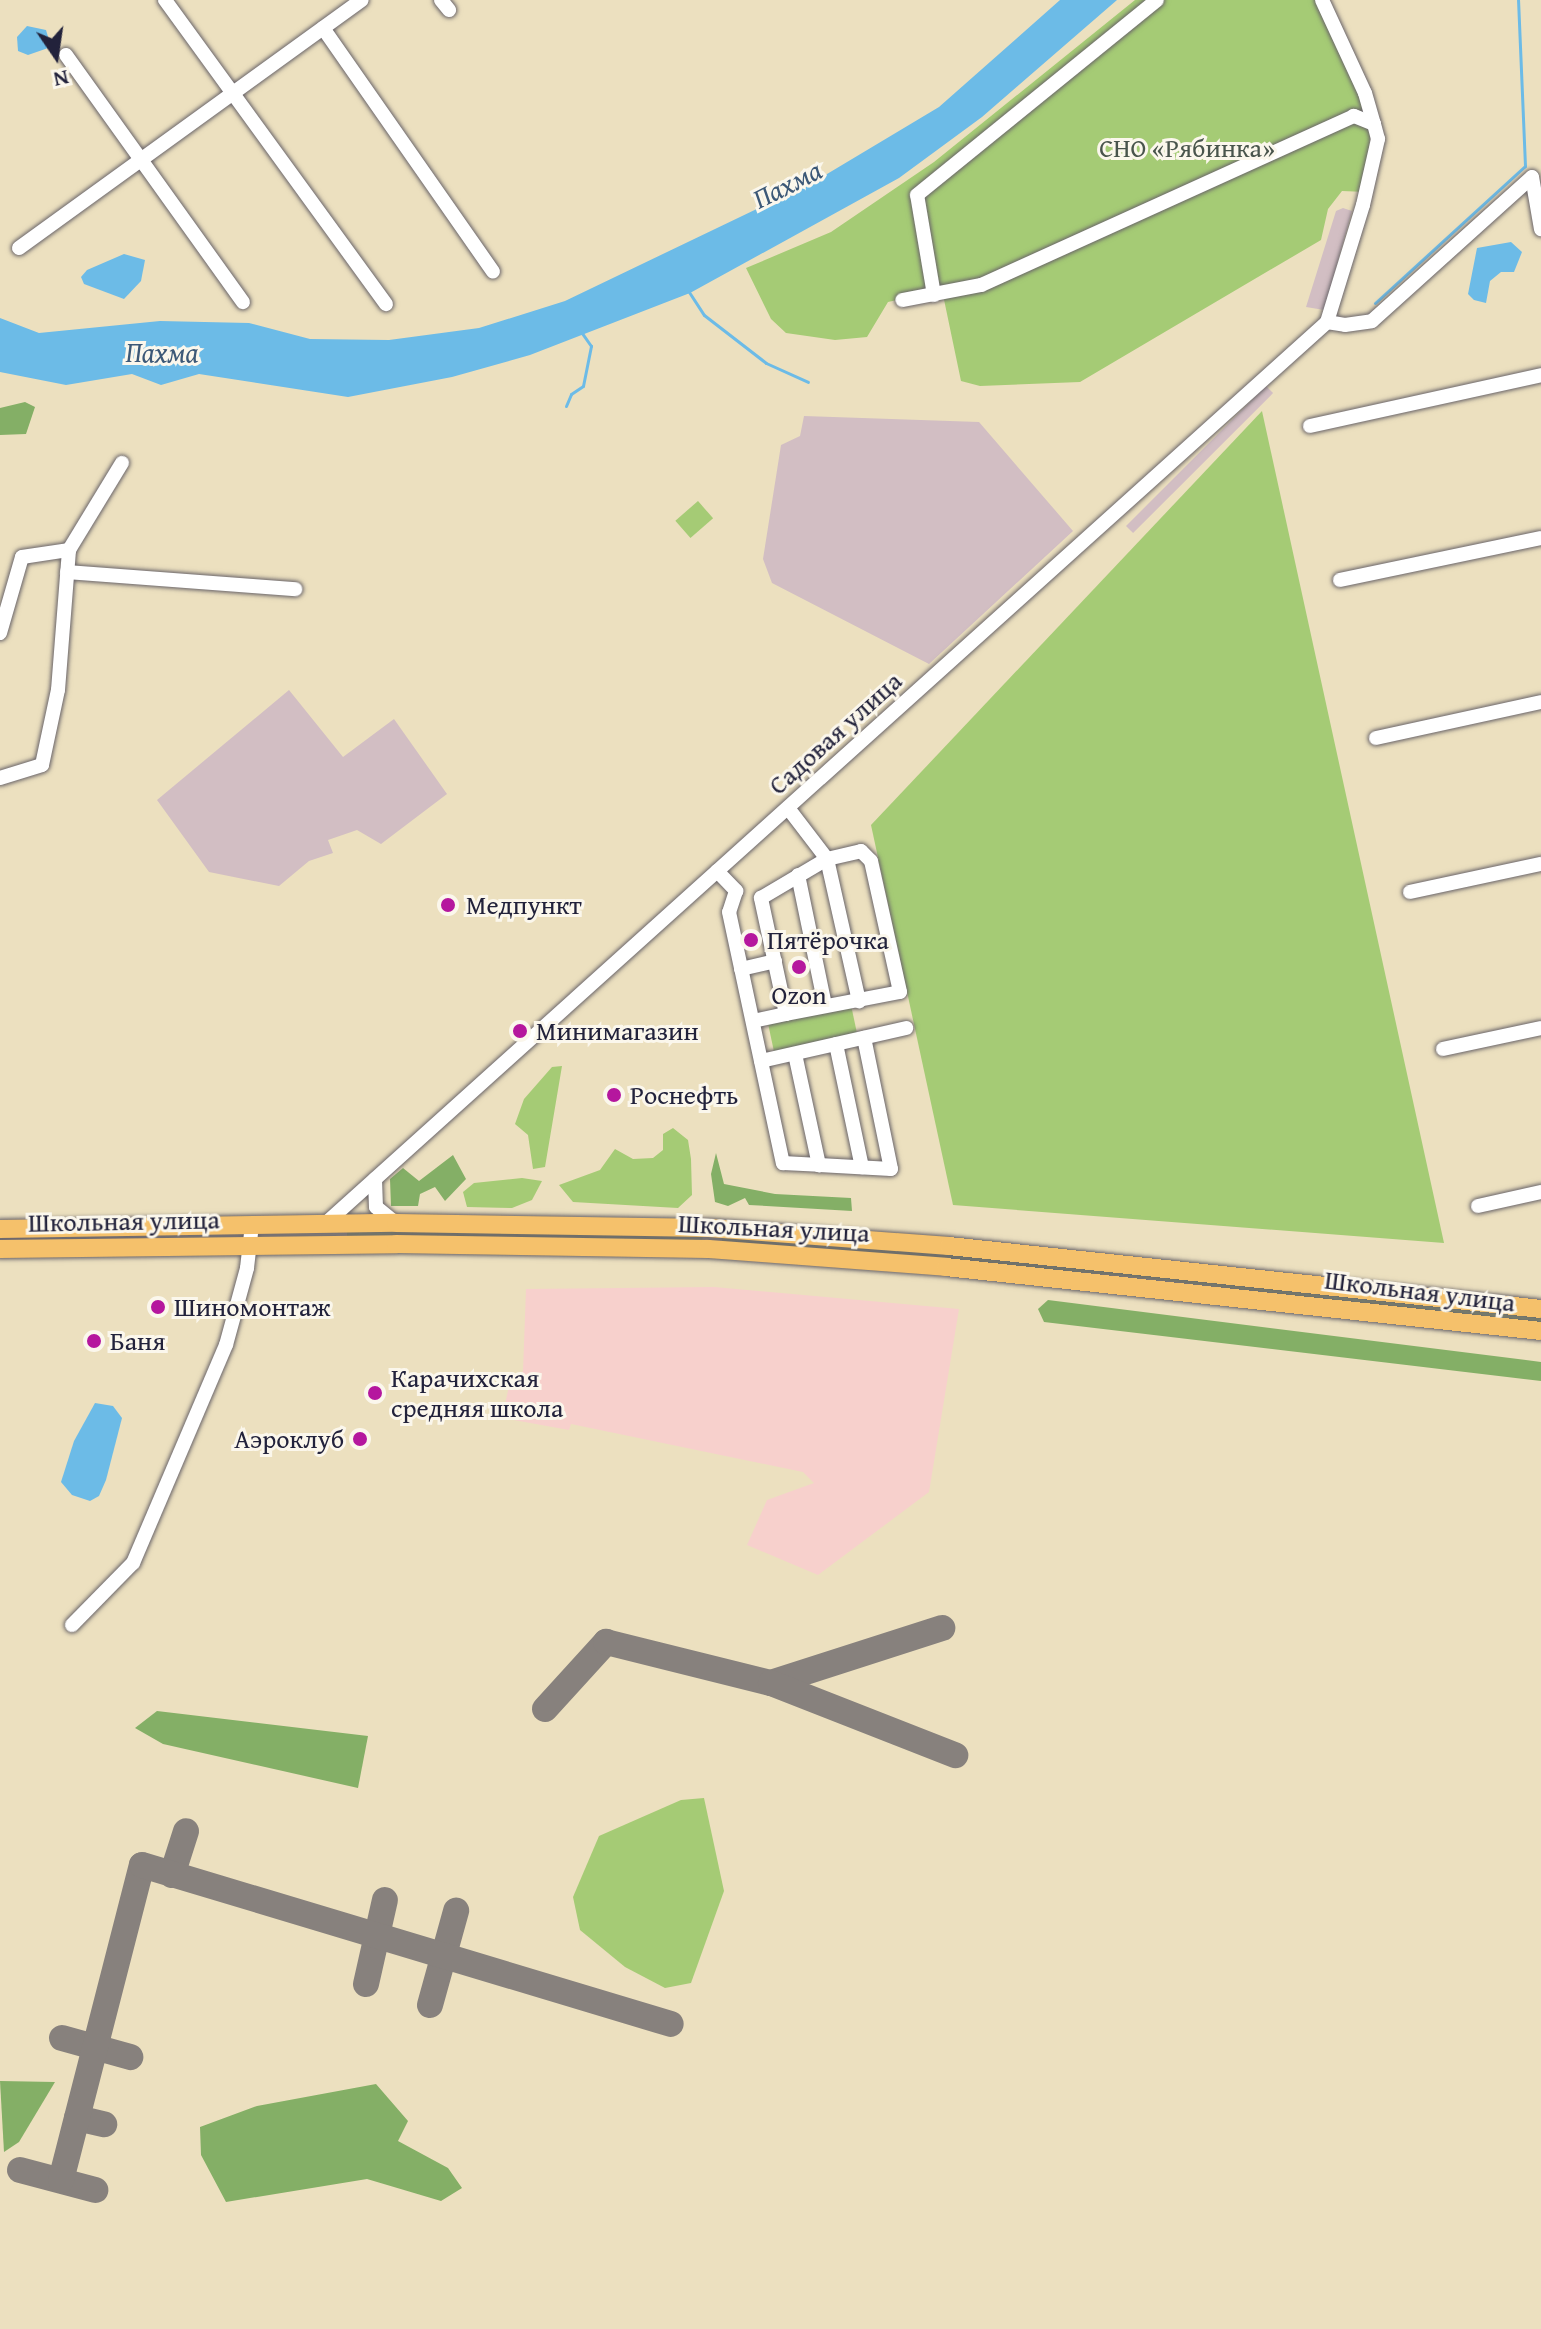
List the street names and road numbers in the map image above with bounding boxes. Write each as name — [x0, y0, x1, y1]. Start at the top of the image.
street label: Садовая улица — [762, 665, 908, 801]
street label: Школьная улица — [28, 1204, 220, 1238]
street label: Школьная улица — [677, 1207, 871, 1249]
street label: Школьная улица — [1323, 1264, 1517, 1318]

